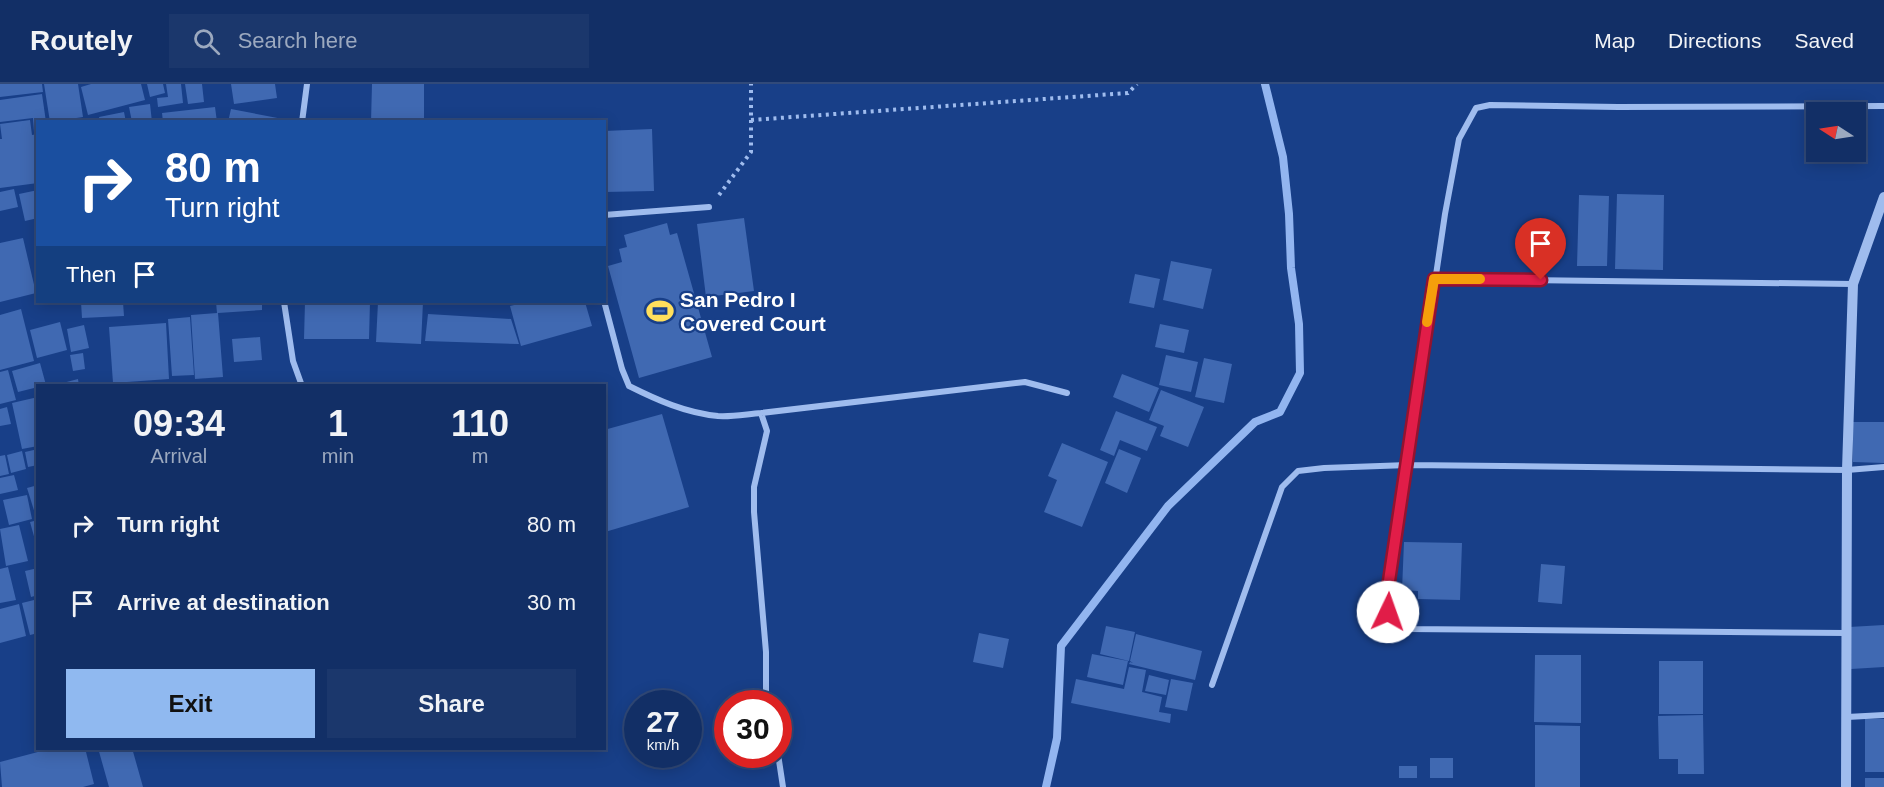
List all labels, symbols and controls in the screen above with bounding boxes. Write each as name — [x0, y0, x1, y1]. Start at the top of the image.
search box — [169, 14, 589, 68]
text: Routely — [30, 25, 133, 56]
icon: search — [190, 25, 223, 58]
text: Search here — [238, 28, 358, 53]
text: Map — [1594, 29, 1635, 52]
text: Directions — [1668, 29, 1761, 52]
text: Saved — [1794, 29, 1854, 52]
north arrow — [1806, 102, 1866, 162]
map controls — [1806, 102, 1866, 162]
icon: right — [66, 144, 144, 222]
text: 80 m — [165, 144, 261, 191]
text: Turn right — [165, 193, 280, 223]
pin — [1515, 218, 1566, 280]
icon: arrive — [1524, 227, 1557, 260]
icon: arrive — [128, 258, 161, 291]
text: Then — [66, 262, 116, 287]
place label: San Pedro I Covered Court — [680, 288, 826, 335]
sports icon: San Pedro I Covered Court — [645, 296, 675, 326]
text: 09:34 — [133, 403, 225, 444]
text: 1 — [328, 403, 348, 444]
text: 110 — [451, 403, 509, 444]
text: Arrival — [151, 445, 207, 467]
text: min — [322, 445, 354, 467]
text: m — [472, 445, 488, 467]
icon: right — [66, 509, 99, 542]
text: Turn right — [117, 512, 219, 537]
text: 80 m — [527, 512, 576, 537]
position arrow — [1356, 580, 1420, 644]
icon: arrive — [66, 587, 99, 620]
text: Arrive at destination — [117, 590, 330, 615]
text: 30 m — [527, 590, 576, 615]
button: Exit — [66, 669, 315, 738]
button: Share — [327, 669, 576, 738]
speed limit sign: 30 — [714, 690, 792, 768]
text: 27 — [646, 705, 680, 738]
text: km/h — [647, 736, 679, 753]

